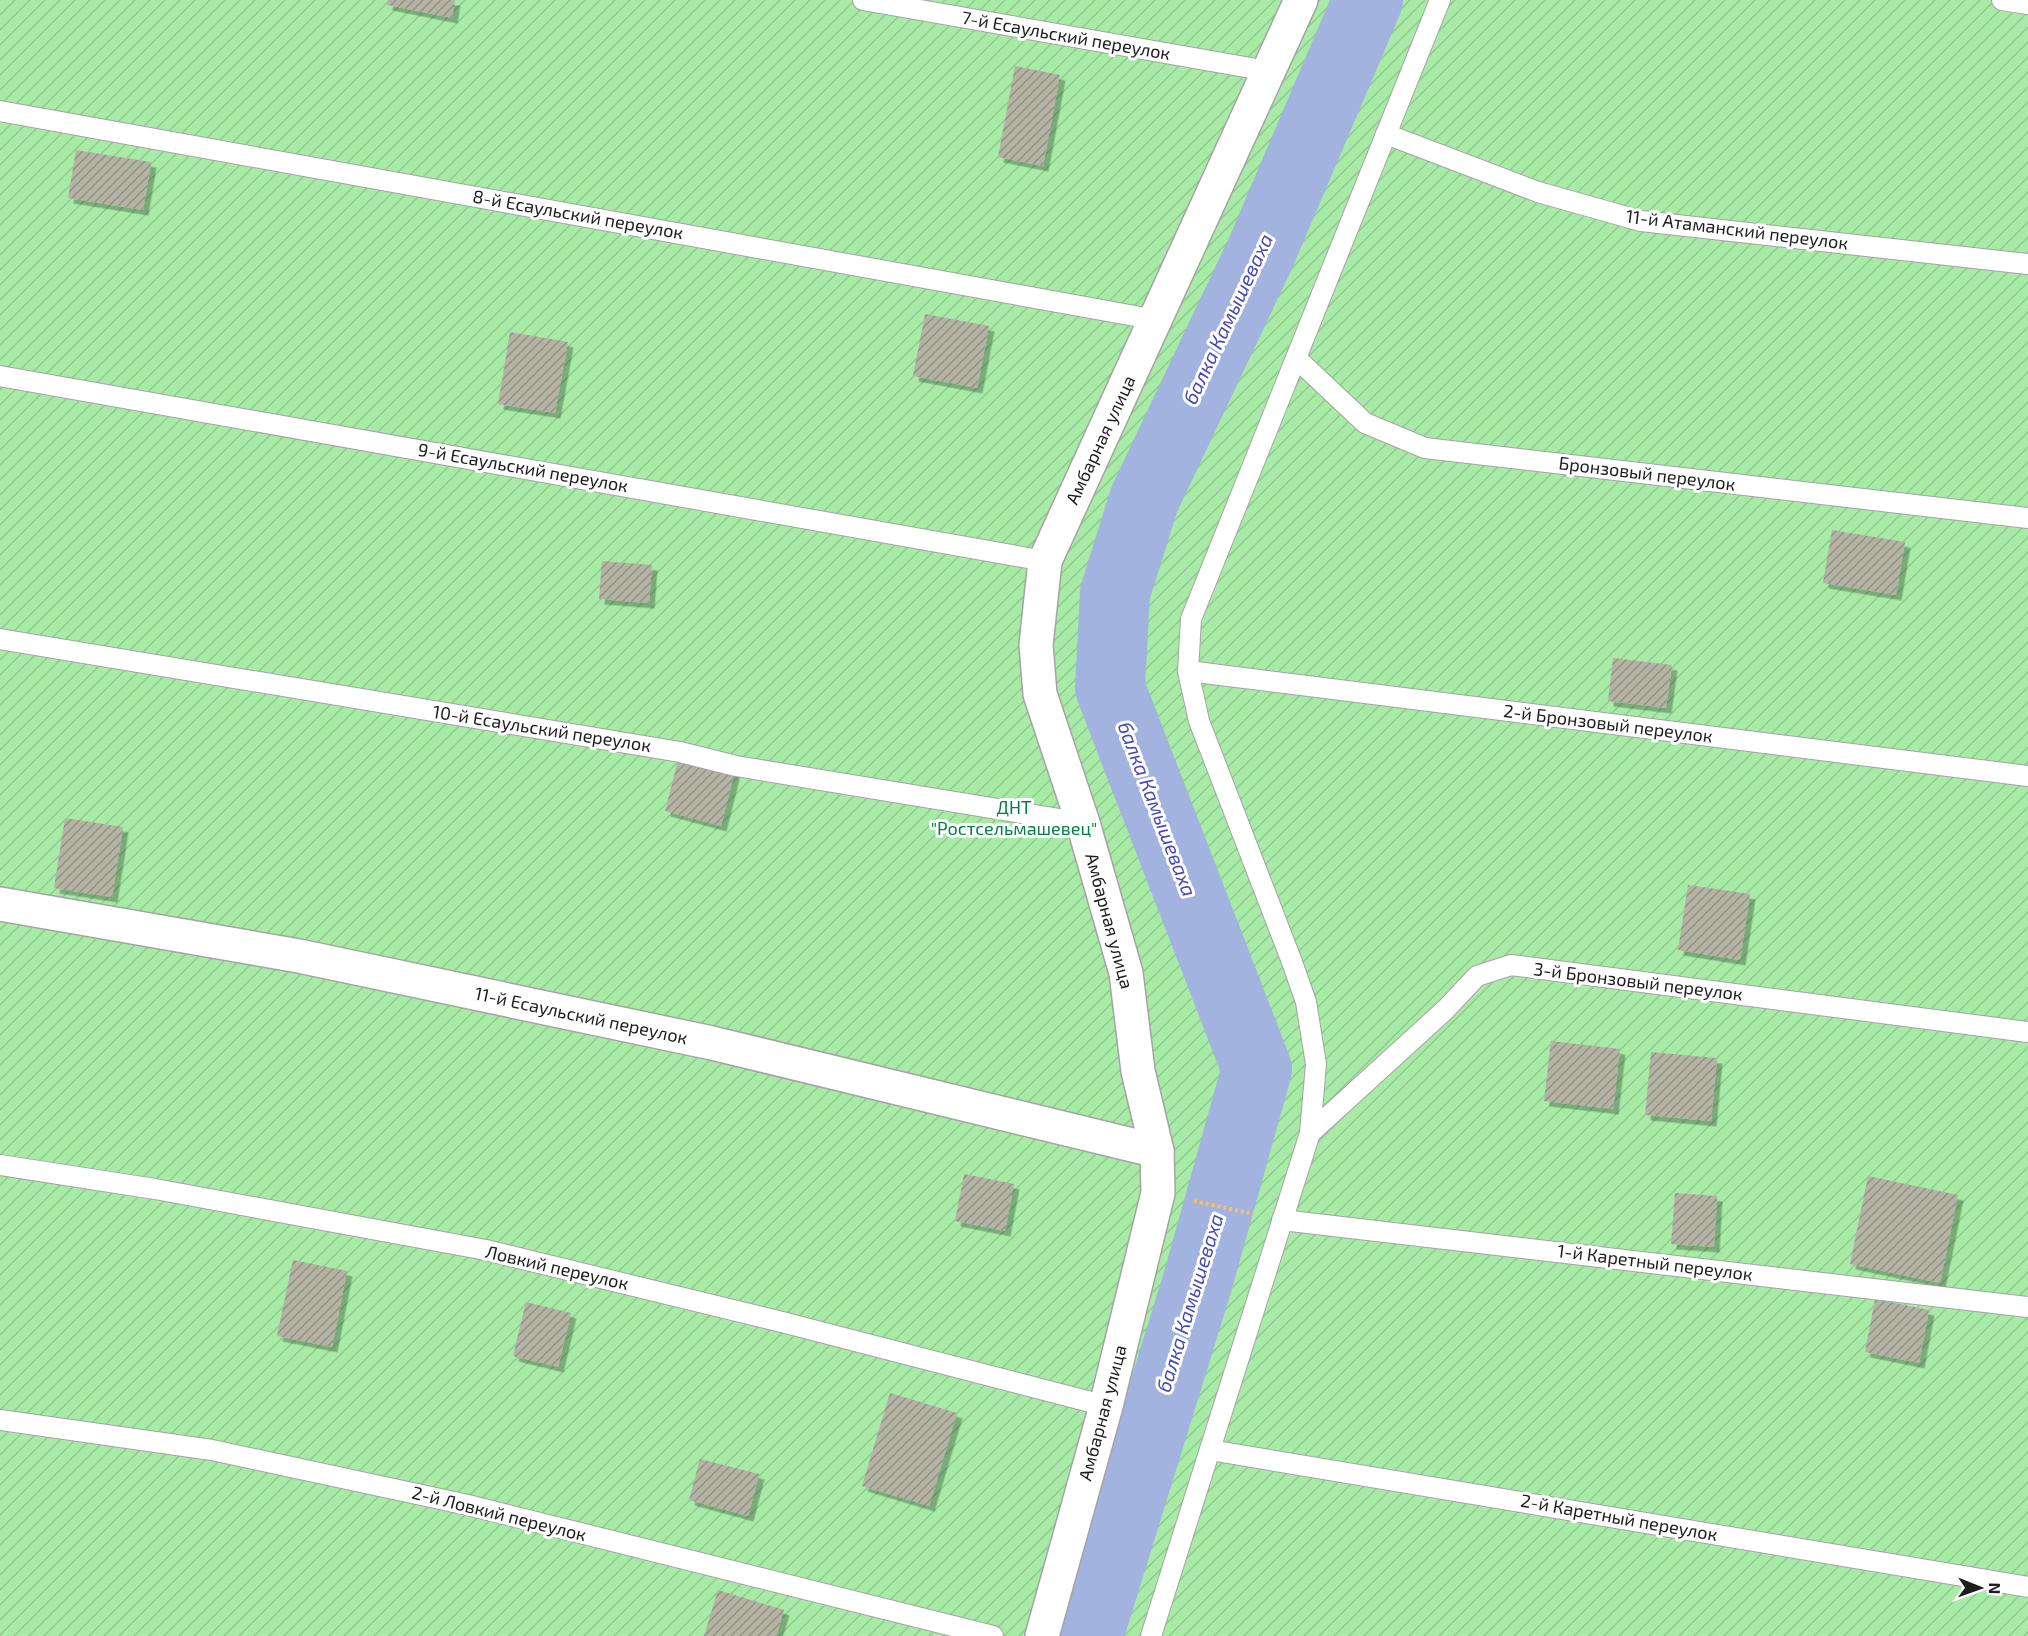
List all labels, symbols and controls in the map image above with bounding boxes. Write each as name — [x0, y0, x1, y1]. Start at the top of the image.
street label: 7-й Есаульский переулок — [960, 6, 1173, 64]
street label: 8-й Есаульский переулок — [471, 185, 686, 243]
street label: 11-й Атаманский переулок — [1625, 204, 1850, 254]
water label: балка Камышеваха — [1177, 230, 1277, 408]
street label: Амбарная улица — [1061, 372, 1140, 508]
street label: 9-й Есаульский переулок — [416, 438, 630, 496]
street label: Бронзовый переулок — [1557, 451, 1737, 495]
street label: 2-й Бронзовый переулок — [1502, 699, 1714, 747]
street label: 10-й Есаульский переулок — [431, 700, 653, 756]
water label: балка Камышеваха — [1114, 718, 1202, 899]
park label: ДНТ "Ростсельмашевец" — [931, 796, 1097, 839]
street label: Амбарная улица — [1081, 850, 1139, 991]
street label: 3-й Бронзовый переулок — [1532, 957, 1744, 1005]
street label: 11-й Есаульский переулок — [473, 982, 690, 1048]
water label: балка Камышеваха — [1150, 1211, 1228, 1395]
street label: 1-й Каретный переулок — [1556, 1239, 1754, 1285]
street label: Ловкий переулок — [484, 1240, 631, 1294]
street label: Амбарная улица — [1073, 1342, 1131, 1483]
street label: 2-й Ловкий переулок — [410, 1481, 589, 1545]
street label: 2-й Каретный переулок — [1519, 1489, 1720, 1545]
north arrow — [1950, 1558, 2010, 1618]
text: N — [1986, 1582, 2005, 1594]

